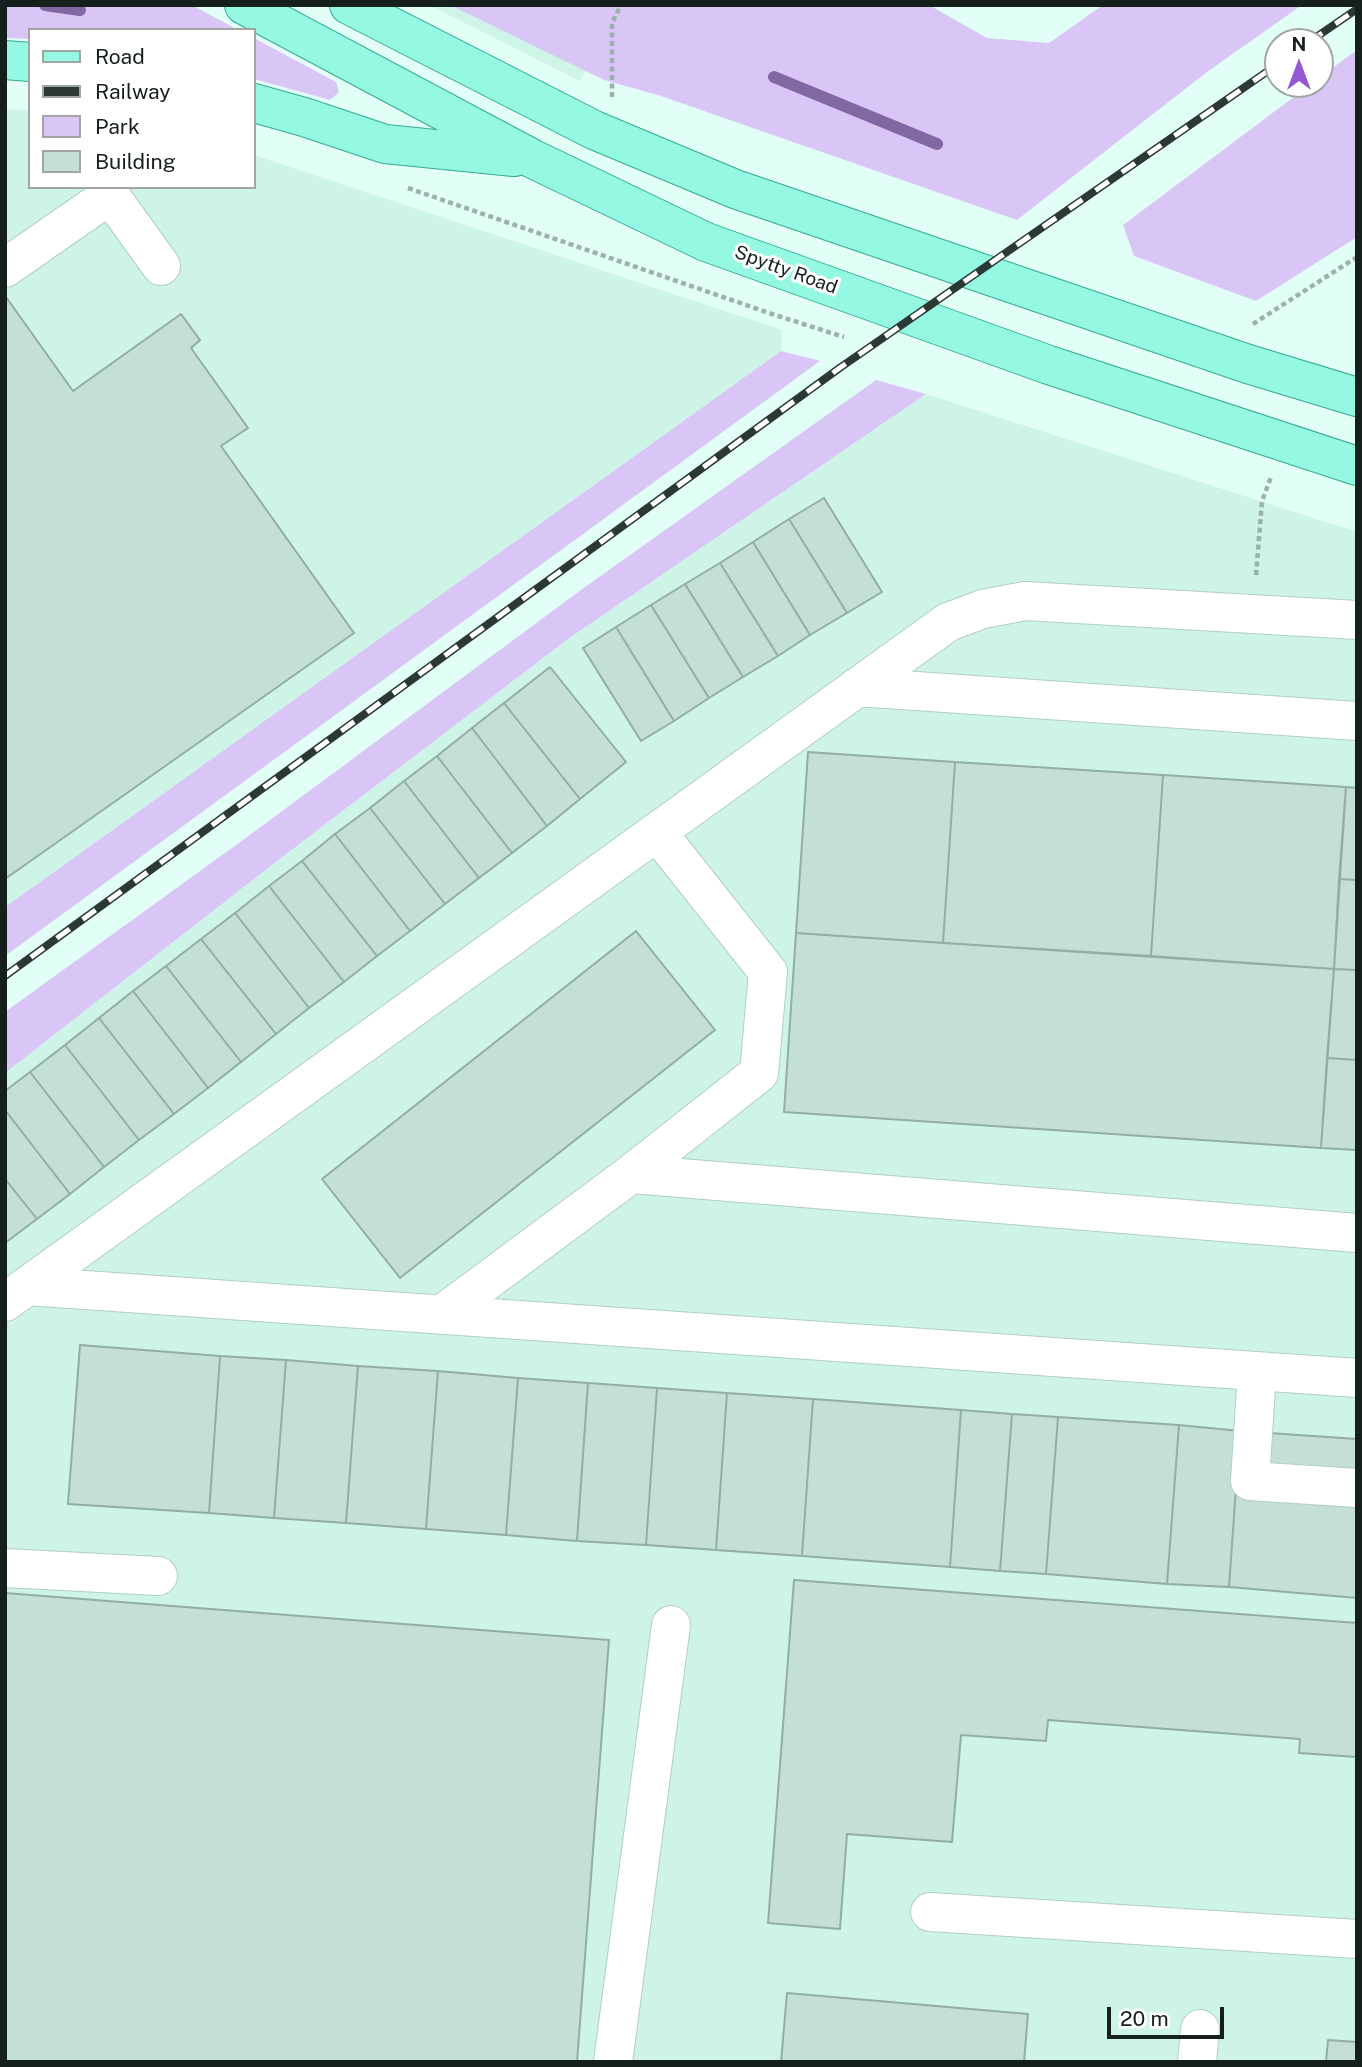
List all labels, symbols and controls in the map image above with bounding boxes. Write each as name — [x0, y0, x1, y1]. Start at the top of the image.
legend — [28, 28, 256, 189]
north arrow — [1264, 28, 1334, 98]
text: N — [1292, 33, 1306, 55]
text: Road — [95, 44, 145, 69]
text: Railway — [95, 79, 171, 104]
text: Park — [95, 114, 140, 139]
text: Building — [95, 149, 176, 174]
street label: Spytty Road — [731, 241, 841, 299]
scale bar — [1110, 1994, 1227, 2038]
text: 20 m — [1120, 2006, 1169, 2031]

